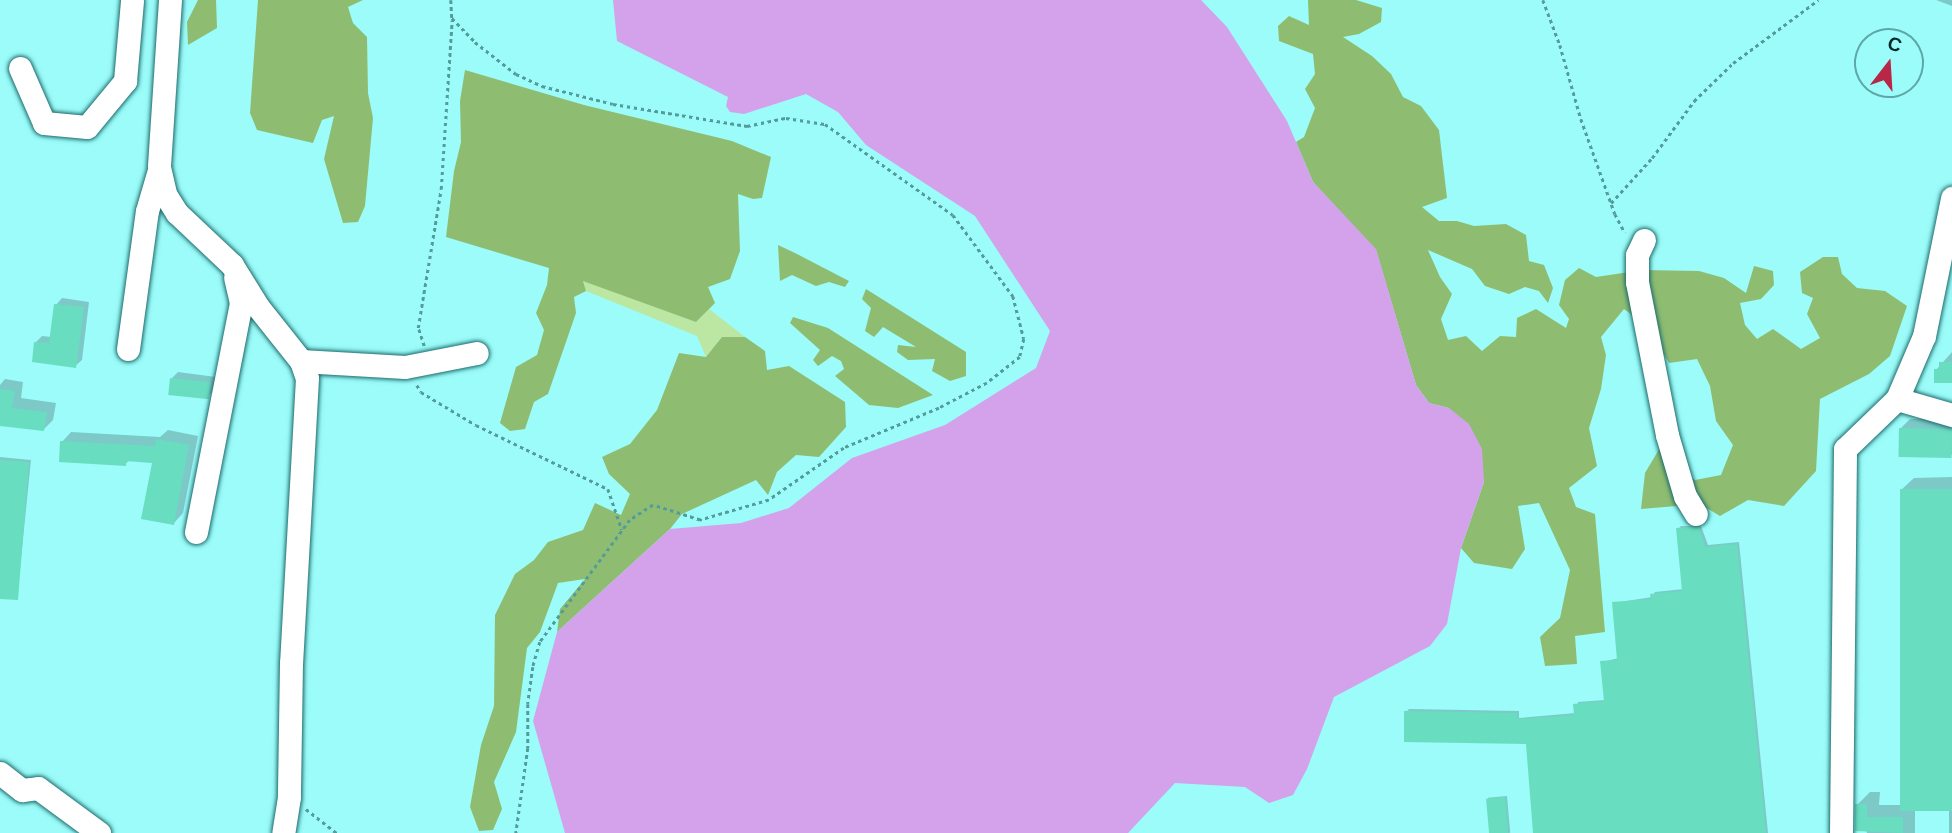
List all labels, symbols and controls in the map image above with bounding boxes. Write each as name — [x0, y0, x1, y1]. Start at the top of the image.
north arrow — [1854, 28, 1924, 98]
text: С — [1884, 30, 1905, 58]

